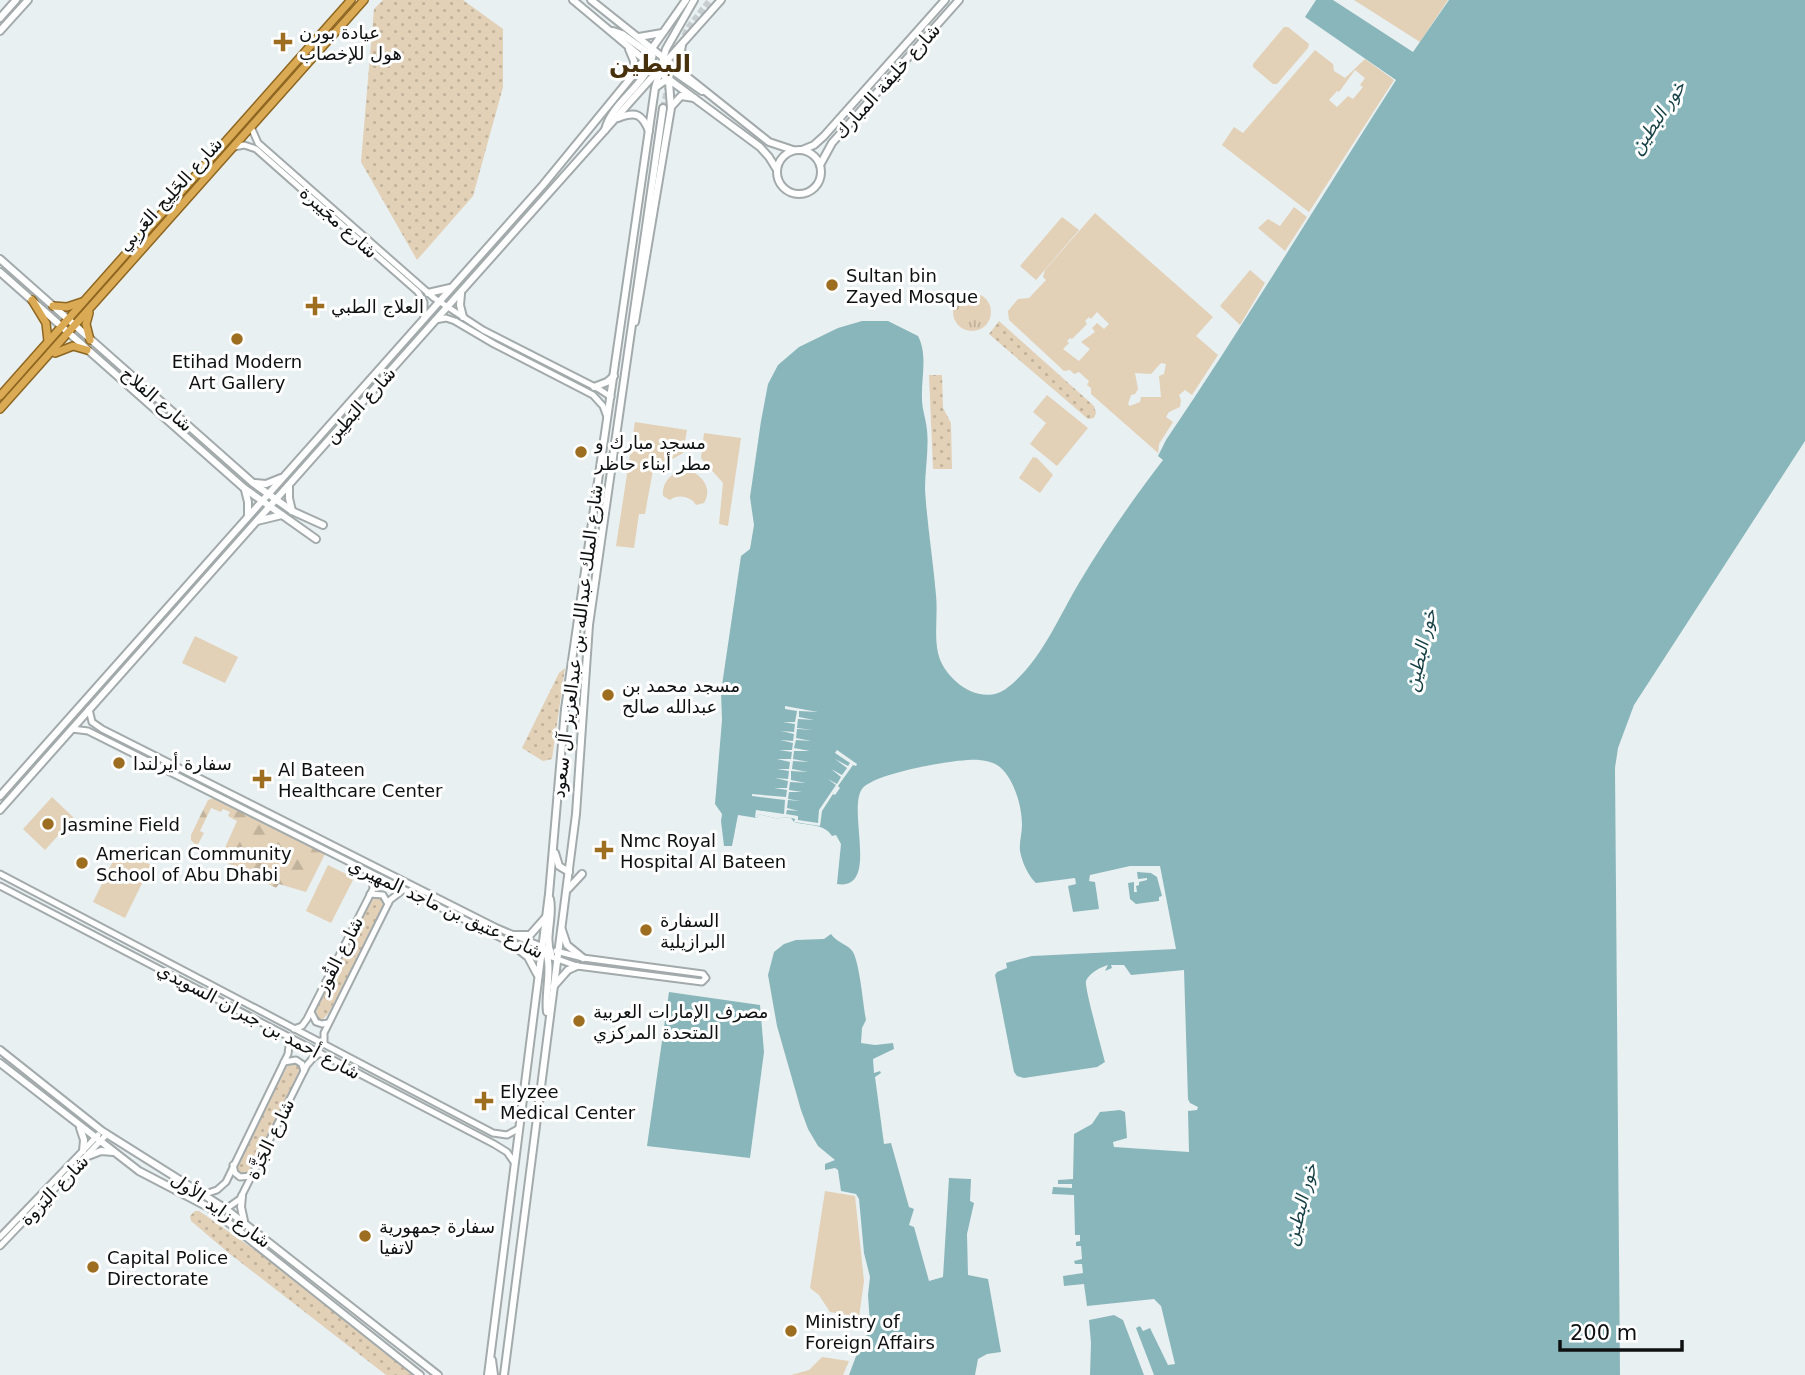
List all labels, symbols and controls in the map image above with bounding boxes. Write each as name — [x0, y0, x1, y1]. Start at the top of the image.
street label: شارع خليفة المبارك — [830, 19, 945, 144]
place label: عيادة بورن هول للإخصاب — [299, 22, 402, 65]
marker: عيادة بورن هول للإخصاب — [273, 32, 293, 52]
district label: البطين — [609, 50, 691, 78]
water label: خور البطين — [1625, 76, 1691, 158]
street label: شارع الخَلِيج العَربِي — [113, 133, 228, 257]
street label: شارع مجَيبرة — [295, 182, 382, 263]
place label: Sultan bin Zayed Mosque — [846, 265, 978, 307]
marker: Sultan bin Zayed Mosque — [824, 277, 840, 293]
marker: العلاج الطبي — [305, 296, 325, 316]
place label: العلاج الطبي — [331, 296, 424, 318]
marker: Etihad Modern Art Gallery — [229, 331, 245, 347]
place label: Etihad Modern Art Gallery — [172, 351, 302, 393]
street label: شارع الفلاح — [116, 362, 197, 436]
street label: شارع البَطِين — [320, 362, 401, 448]
place label: مسجد مبارك و مطر أبناء حاظر — [594, 432, 711, 475]
marker: مسجد مبارك و مطر أبناء حاظر — [573, 444, 589, 460]
street label: شارع الملك عبدالله بن عبدالعزيز آل سعود — [546, 483, 608, 799]
water label: خور البطين — [1400, 606, 1441, 693]
place label: مسجد محمد بن عبدالله صالح — [622, 675, 740, 718]
marker: مسجد محمد بن عبدالله صالح — [600, 687, 616, 703]
place label: سفارة أيرلندا — [133, 752, 232, 775]
marker: سفارة أيرلندا — [111, 755, 127, 771]
place label: Al Bateen Healthcare Center — [278, 759, 443, 801]
marker: Al Bateen Healthcare Center — [252, 769, 272, 789]
place label: Jasmine Field — [61, 814, 180, 835]
marker: Jasmine Field — [40, 816, 56, 832]
place label: Nmc Royal Hospital Al Bateen — [620, 830, 786, 872]
marker: Nmc Royal Hospital Al Bateen — [594, 840, 614, 860]
place label: American Community School of Abu Dhabi — [96, 843, 292, 885]
street label: شارع عتيق بن ماجد المهيري — [345, 854, 547, 963]
marker: American Community School of Abu Dhabi — [74, 855, 90, 871]
place label: السفارة البرازيلية — [660, 910, 726, 953]
street label: شارع القُوز — [310, 913, 368, 998]
marker: السفارة البرازيلية — [638, 922, 654, 938]
street label: شارع أحمد بن جبران السويدي — [154, 958, 364, 1084]
place label: مصرف الإمارات العربية المتحدة المركزي — [593, 1001, 769, 1044]
marker: مصرف الإمارات العربية المتحدة المركزي — [571, 1013, 587, 1029]
place label: Elyzee Medical Center — [500, 1081, 636, 1123]
marker: Elyzee Medical Center — [474, 1091, 494, 1111]
street label: شارع الجَزَّة — [241, 1095, 299, 1183]
street label: شارع اليَزوة — [15, 1150, 93, 1230]
water label: خور البطين — [1279, 1160, 1322, 1247]
street label: شارع زايد الأول — [167, 1168, 275, 1253]
place label: سفارة جمهورية لاتفيا — [379, 1216, 495, 1258]
marker: سفارة جمهورية لاتفيا — [357, 1228, 373, 1244]
place label: Capital Police Directorate — [107, 1247, 228, 1289]
marker: Capital Police Directorate — [85, 1259, 101, 1275]
scale bar — [1560, 1308, 1682, 1352]
place label: Ministry of Foreign Affairs — [805, 1311, 935, 1353]
text: 200 m — [1570, 1321, 1637, 1345]
marker: Ministry of Foreign Affairs — [783, 1323, 799, 1339]

